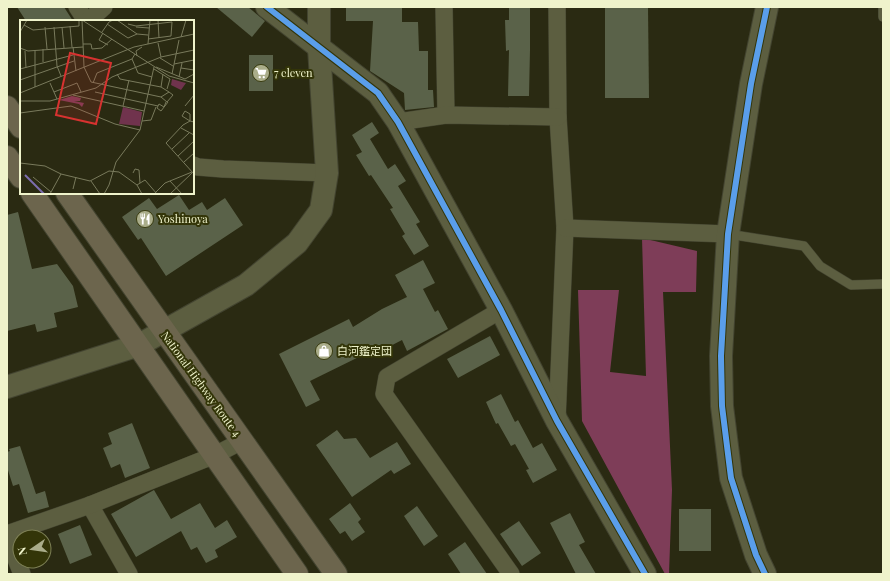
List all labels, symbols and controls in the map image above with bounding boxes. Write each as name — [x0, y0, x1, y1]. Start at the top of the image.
inset map — [20, 20, 194, 194]
supermarket icon: 7 eleven — [251, 63, 271, 83]
place label: 7 eleven — [274, 65, 313, 80]
restaurant icon: Yoshinoya — [135, 209, 155, 229]
place label: Yoshinoya — [157, 211, 208, 226]
street label: National Highway Route 4 — [158, 328, 245, 440]
shop icon: 白河鑑定団 — [314, 341, 334, 361]
place label: 白河鑑定団 — [337, 343, 392, 358]
north arrow — [12, 529, 52, 569]
text: N — [14, 546, 30, 557]

